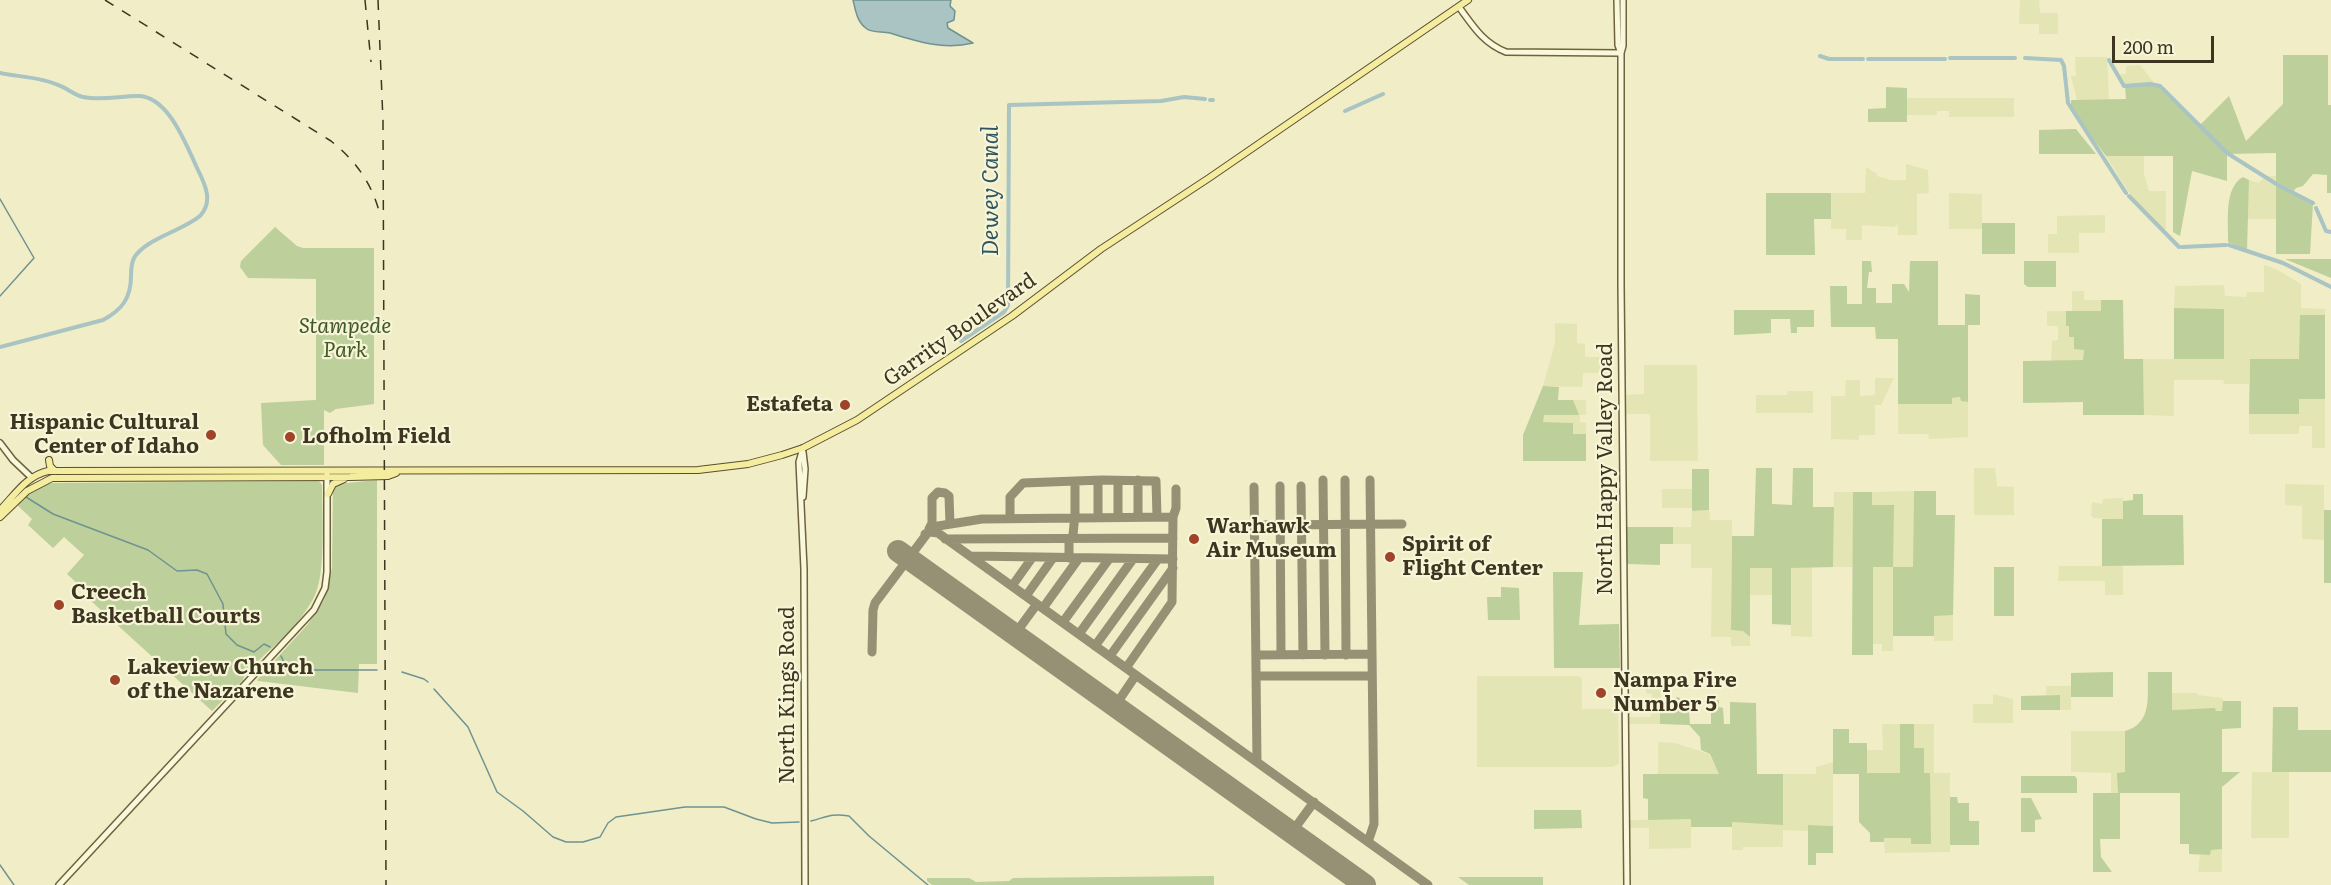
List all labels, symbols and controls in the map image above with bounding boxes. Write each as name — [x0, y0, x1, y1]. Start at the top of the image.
scale bar — [2115, 24, 2217, 62]
text: 200 m — [2123, 33, 2174, 60]
water label: Dewey Canal — [979, 126, 1005, 256]
street label: Garrity Boulevard — [879, 268, 1041, 392]
park label: Stampede Park — [299, 314, 391, 364]
street label: North Happy Valley Road — [1593, 343, 1619, 595]
place label: Estafeta — [746, 392, 833, 418]
marker: Estafeta — [838, 398, 852, 412]
place label: Hispanic Cultural Center of Idaho — [9, 410, 199, 460]
place label: Lofholm Field — [302, 424, 451, 450]
marker: Hispanic Cultural Center of Idaho — [204, 428, 218, 442]
marker: Lofholm Field — [283, 430, 297, 444]
place label: Warhawk Air Museum — [1206, 514, 1337, 564]
marker: Warhawk Air Museum — [1187, 532, 1201, 546]
place label: Spirit of Flight Center — [1402, 532, 1543, 582]
marker: Spirit of Flight Center — [1383, 550, 1397, 564]
place label: Creech Basketball Courts — [71, 580, 260, 630]
marker: Creech Basketball Courts — [52, 598, 66, 612]
street label: North Kings Road — [775, 606, 801, 784]
place label: Lakeview Church of the Nazarene — [127, 655, 313, 705]
place label: Nampa Fire Number 5 — [1613, 668, 1737, 718]
marker: Lakeview Church of the Nazarene — [108, 673, 122, 687]
marker: Nampa Fire Number 5 — [1594, 686, 1608, 700]

